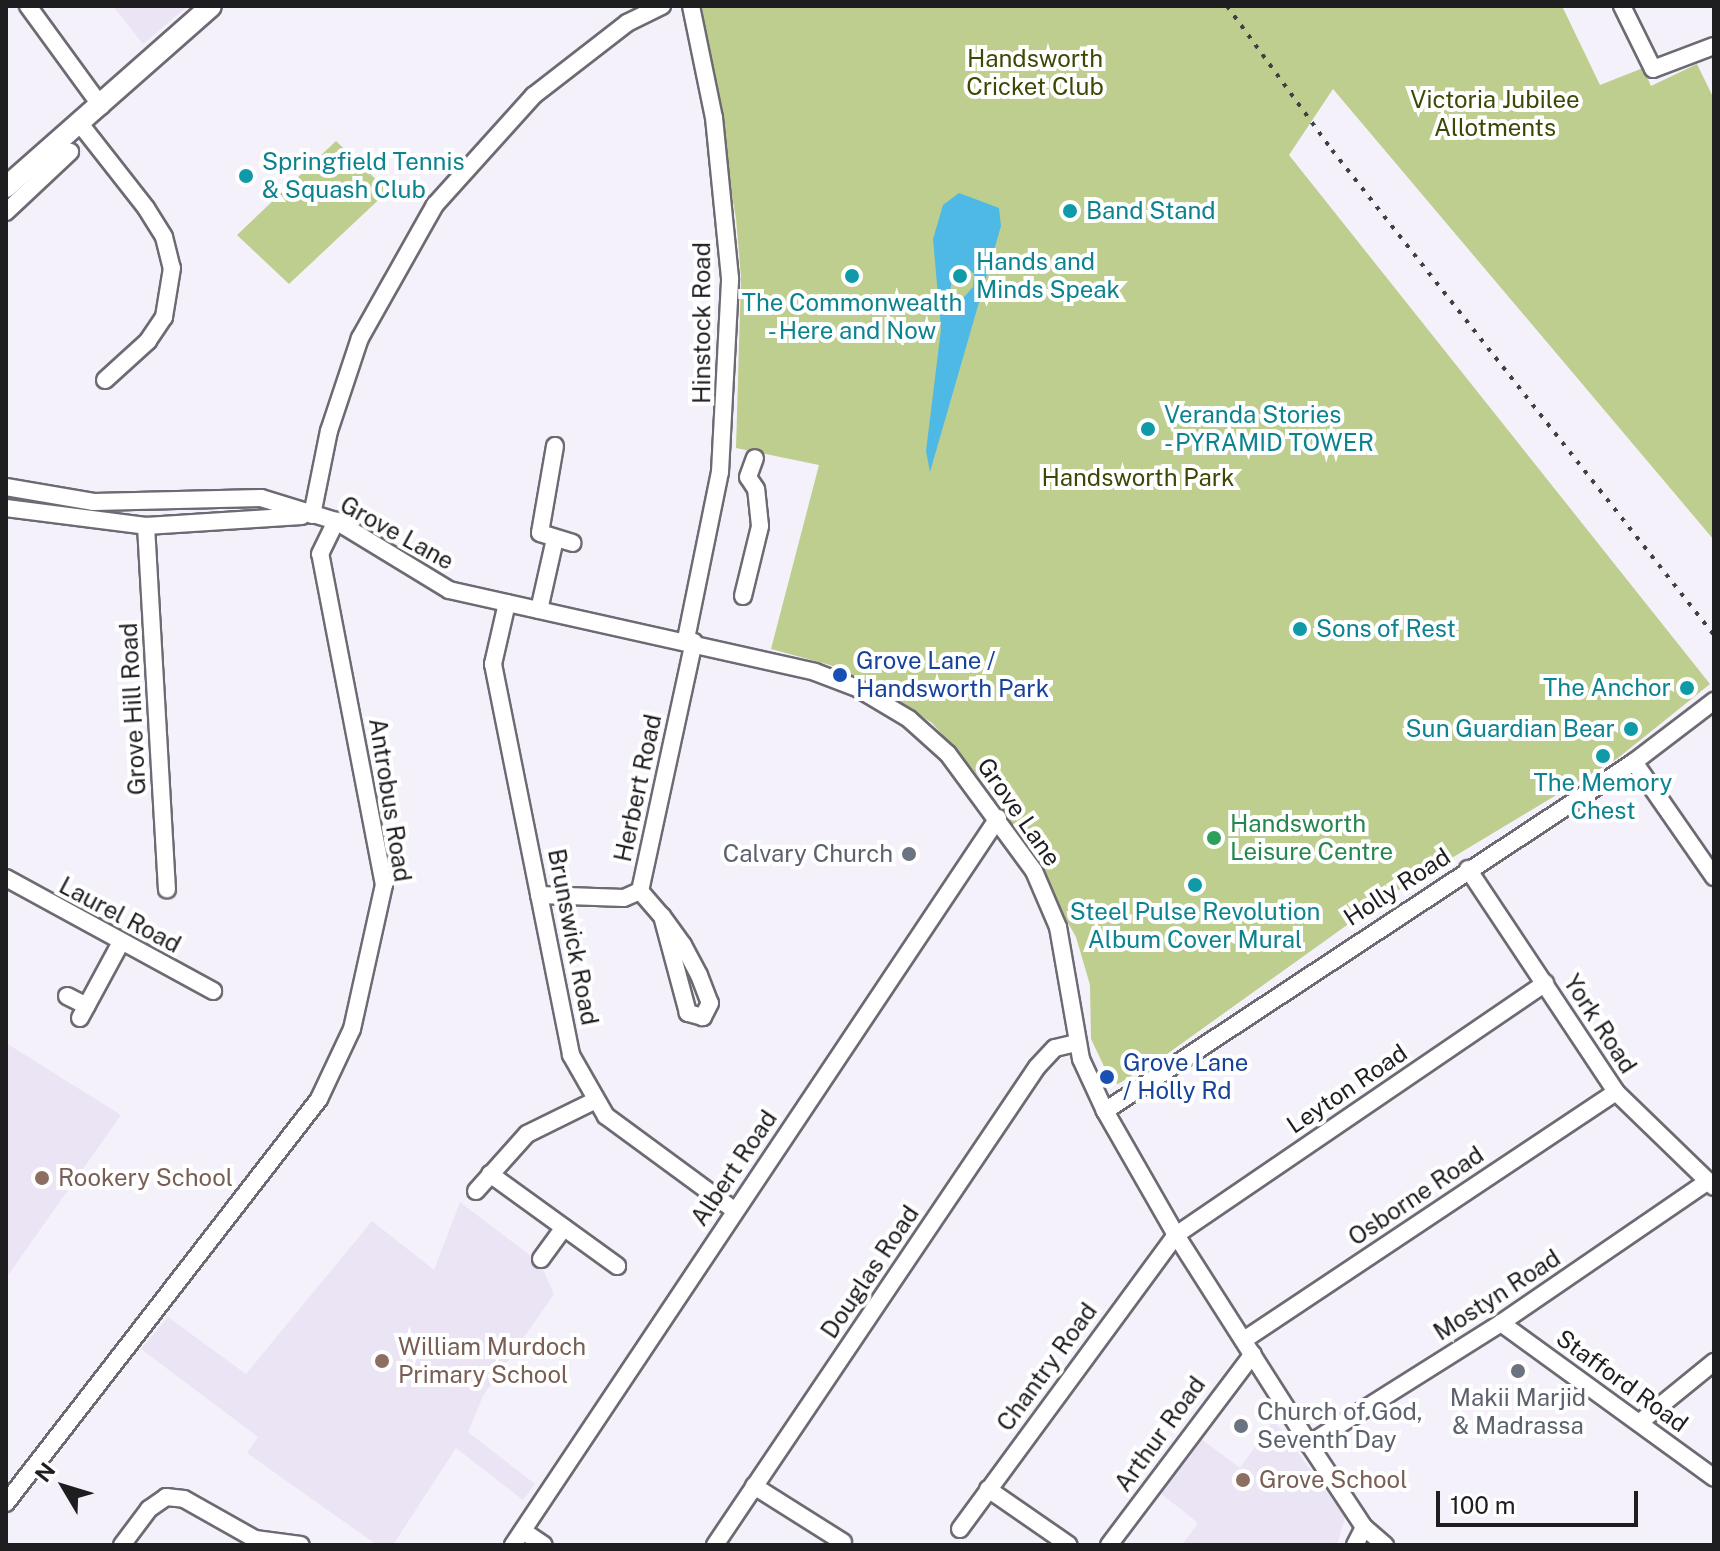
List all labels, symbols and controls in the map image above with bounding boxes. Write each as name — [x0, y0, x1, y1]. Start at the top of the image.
park label: Handsworth Cricket Club — [966, 45, 1104, 101]
park label: Victoria Jubilee Allotments — [1410, 86, 1580, 142]
place label: Springfield Tennis & Squash Club — [262, 148, 465, 204]
marker: Springfield Tennis & Squash Club — [237, 167, 255, 185]
place label: Band Stand — [1086, 197, 1216, 225]
marker: Band Stand — [1061, 202, 1079, 220]
street label: Hinstock Road — [688, 242, 716, 404]
place label: Hands and Minds Speak — [976, 248, 1120, 304]
marker: The Commonwealth - Here and Now — [843, 267, 861, 285]
marker: Hands and Minds Speak — [951, 267, 969, 285]
place label: The Commonwealth - Here and Now — [742, 289, 962, 345]
place label: Veranda Stories - PYRAMID TOWER — [1164, 401, 1378, 457]
marker: Veranda Stories - PYRAMID TOWER — [1139, 420, 1157, 438]
park label: Handsworth Park — [1041, 464, 1235, 492]
street label: Grove Lane — [335, 490, 459, 576]
place label: Sons of Rest — [1316, 615, 1456, 643]
marker: Sons of Rest — [1291, 620, 1309, 638]
street label: Grove Hill Road — [114, 622, 152, 796]
place label: Grove Lane / Handsworth Park — [856, 647, 1049, 703]
marker: Grove Lane / Handsworth Park — [831, 666, 849, 684]
place label: The Anchor — [1543, 674, 1671, 702]
marker: The Anchor — [1678, 679, 1696, 697]
street label: Herbert Road — [608, 712, 668, 864]
place label: Sun Guardian Bear — [1406, 715, 1615, 743]
street label: Antrobus Road — [363, 716, 417, 884]
marker: Sun Guardian Bear — [1622, 720, 1640, 738]
marker: The Memory Chest — [1594, 747, 1612, 765]
street label: Grove Lane — [971, 752, 1067, 872]
place label: The Memory Chest — [1533, 769, 1673, 825]
place label: Handsworth Leisure Centre — [1230, 810, 1393, 866]
marker: Handsworth Leisure Centre — [1205, 829, 1223, 847]
place label: Calvary Church — [723, 840, 893, 868]
street label: Holly Road — [1338, 842, 1456, 932]
marker: Calvary Church — [900, 845, 918, 863]
street label: Brunswick Road — [542, 846, 604, 1028]
street label: Laurel Road — [54, 871, 186, 959]
marker: Steel Pulse Revolution Album Cover Mural — [1186, 876, 1204, 894]
place label: Steel Pulse Revolution Album Cover Mural — [1070, 898, 1320, 954]
street label: York Road — [1557, 969, 1643, 1079]
street label: Leyton Road — [1281, 1038, 1413, 1140]
place label: Grove Lane / Holly Rd — [1123, 1049, 1249, 1105]
marker: Grove Lane / Holly Rd — [1098, 1068, 1116, 1086]
street label: Albert Road — [685, 1105, 783, 1231]
street label: Osborne Road — [1343, 1140, 1489, 1252]
place label: Rookery School — [58, 1164, 233, 1192]
marker: Rookery School — [33, 1169, 51, 1187]
street label: Douglas Road — [815, 1200, 925, 1344]
street label: Mostyn Road — [1428, 1243, 1566, 1347]
street label: Chantry Road — [991, 1297, 1103, 1437]
street label: Stafford Road — [1551, 1324, 1693, 1438]
place label: William Murdoch Primary School — [398, 1333, 586, 1389]
marker: William Murdoch Primary School — [373, 1352, 391, 1370]
marker: Makii Marjid & Madrassa — [1509, 1362, 1527, 1380]
street label: Arthur Road — [1109, 1371, 1211, 1497]
place label: Makii Marjid & Madrassa — [1450, 1384, 1586, 1440]
place label: Church of God, Seventh Day — [1257, 1398, 1423, 1454]
marker: Church of God, Seventh Day — [1232, 1417, 1250, 1435]
north arrow — [24, 1447, 104, 1527]
text: N — [30, 1457, 61, 1487]
place label: Grove School — [1259, 1466, 1408, 1494]
marker: Grove School — [1234, 1471, 1252, 1489]
scale bar — [1440, 1475, 1642, 1525]
text: 100 m — [1450, 1491, 1516, 1519]

